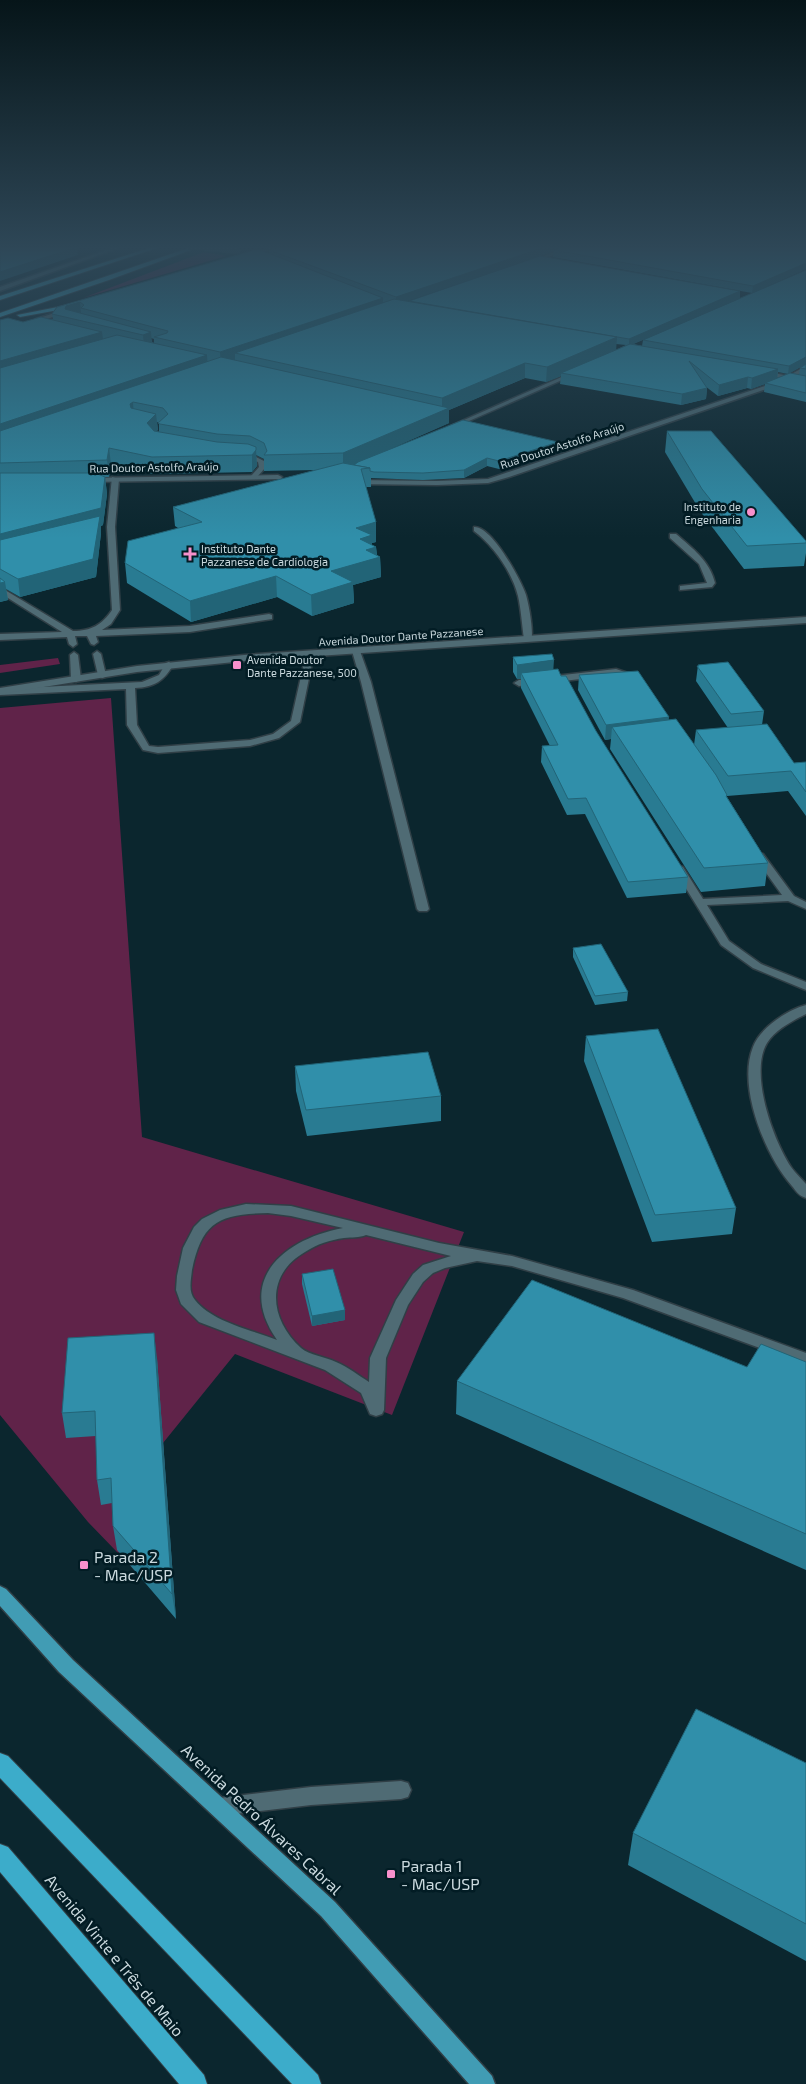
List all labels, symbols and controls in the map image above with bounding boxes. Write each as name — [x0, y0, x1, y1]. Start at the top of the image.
street label: Rua Doutor Astolfo Araújo — [498, 419, 626, 472]
street label: Rua Doutor Astolfo Araújo — [89, 459, 219, 476]
place label: Instituto de Engenharia — [684, 500, 741, 526]
marker: Instituto de Engenharia — [745, 506, 757, 518]
place label: Instituto Dante Pazzanese de Cardiologia — [201, 542, 328, 568]
marker: Instituto Dante Pazzanese de Cardiologia — [183, 547, 197, 561]
street label: Avenida Doutor Dante Pazzanese — [318, 624, 484, 648]
place label: Avenida Doutor Dante Pazzanese, 500 — [247, 653, 357, 679]
marker: Avenida Doutor Dante Pazzanese, 500 — [231, 659, 243, 671]
place label: Parada 2 - Mac/USP — [94, 1547, 173, 1584]
marker: Parada 2 - Mac/USP — [78, 1559, 90, 1571]
street label: Avenida Pedro Álvares Cabral — [178, 1740, 346, 1898]
place label: Parada 1 - Mac/USP — [401, 1856, 480, 1893]
marker: Parada 1 - Mac/USP — [385, 1868, 397, 1880]
street label: Avenida Vinte e Três de Maio — [42, 1870, 188, 2040]

